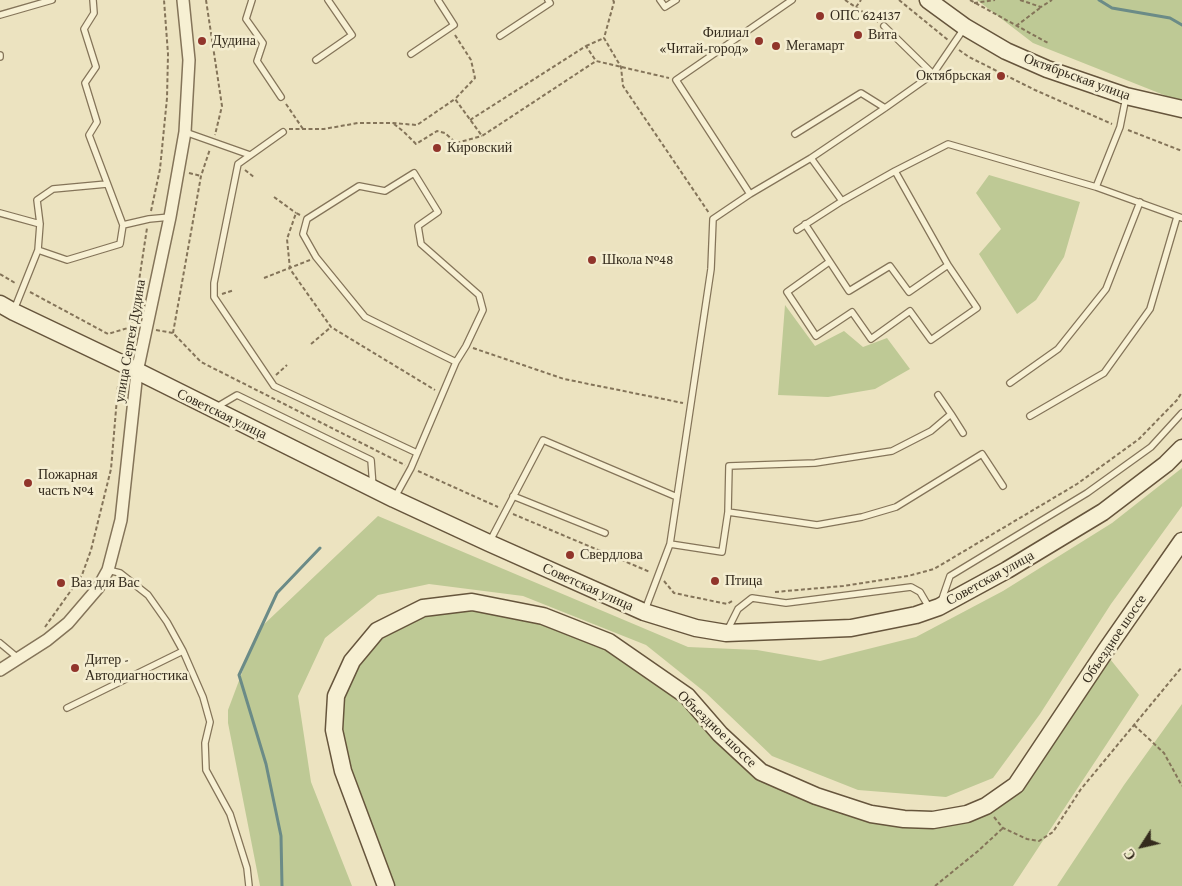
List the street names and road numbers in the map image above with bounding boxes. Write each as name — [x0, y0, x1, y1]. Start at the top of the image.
street label: Октябрьская улица — [1021, 50, 1133, 104]
street label: улица Сергея Дудина — [111, 278, 149, 404]
street label: Советская улица — [174, 385, 270, 443]
street label: Советская улица — [943, 547, 1037, 609]
street label: Советская улица — [540, 559, 636, 615]
street label: Объездное шоссе — [1078, 591, 1150, 687]
street label: Объездное шоссе — [674, 687, 760, 771]

